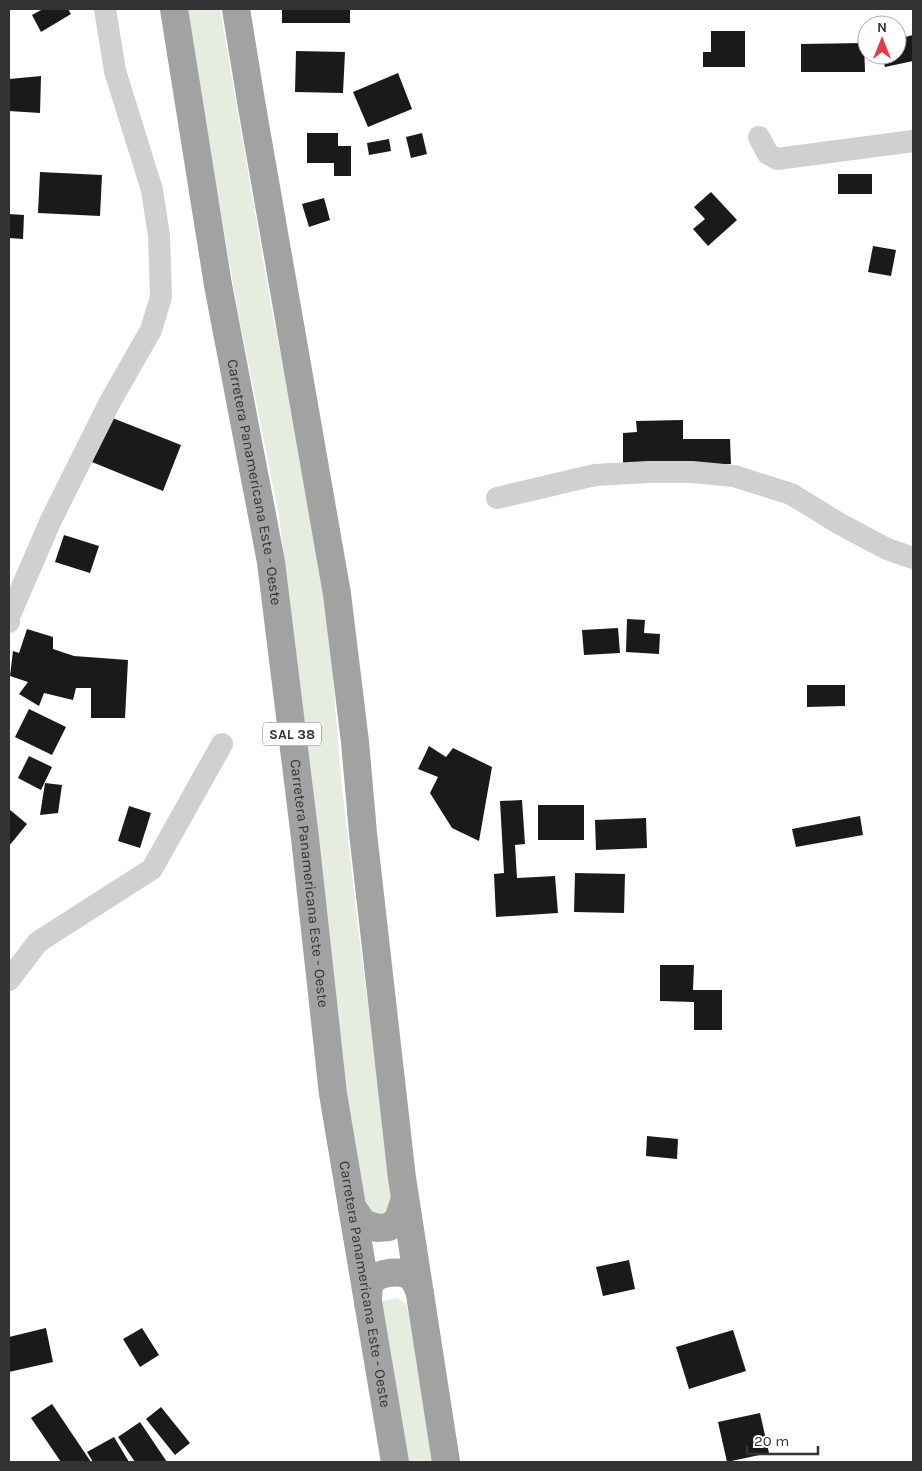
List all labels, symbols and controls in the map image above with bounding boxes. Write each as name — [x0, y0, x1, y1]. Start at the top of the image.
north arrow — [857, 15, 907, 65]
text: N — [877, 19, 887, 36]
street label: Carretera Panamericana Este - Oeste — [223, 358, 285, 606]
road number: SAL 38 — [263, 722, 321, 746]
street label: Carretera Panamericana Este - Oeste — [286, 758, 332, 1008]
street label: Carretera Panamericana Este - Oeste — [335, 1160, 395, 1409]
scale bar — [747, 1424, 818, 1456]
text: 20 m — [754, 1432, 789, 1450]

